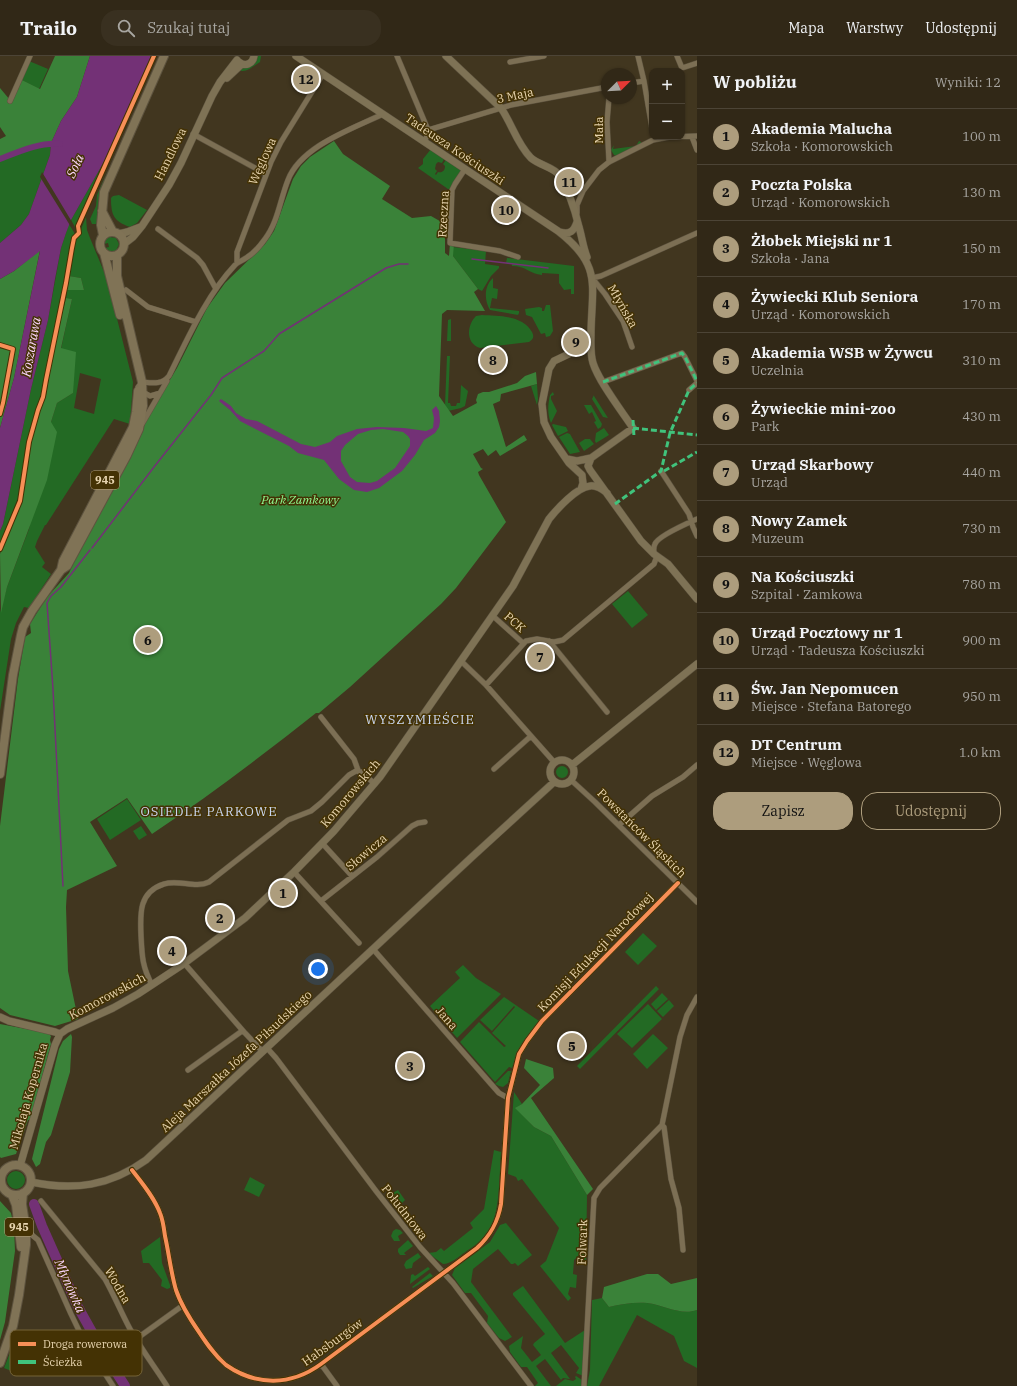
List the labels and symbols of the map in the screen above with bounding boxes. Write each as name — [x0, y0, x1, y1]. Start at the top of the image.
pin: 12 — [293, 64, 319, 94]
north arrow — [601, 68, 637, 104]
street label: 3 Maja — [495, 84, 535, 106]
street label: Tadeusza Kościuszki — [402, 110, 508, 188]
street label: Mała — [591, 116, 606, 144]
street label: Handlowa — [151, 125, 189, 183]
street label: Węglowa — [245, 135, 279, 187]
water label: Soła — [62, 151, 88, 182]
pin: 11 — [556, 167, 582, 197]
street label: Rzeczna — [434, 190, 452, 238]
pin: 10 — [493, 195, 519, 225]
street label: Młyńska — [605, 282, 642, 331]
water label: Koszarawa — [17, 316, 45, 379]
pin: 9 — [563, 327, 589, 357]
pin: 8 — [480, 345, 506, 375]
road number: 945 — [91, 471, 119, 489]
park label: Park Zamkowy — [260, 492, 340, 507]
street label: PCK — [501, 608, 529, 636]
pin: 6 — [135, 625, 161, 655]
pin: 7 — [527, 642, 553, 672]
district label: WYSZYMIEŚCIE — [365, 711, 475, 728]
street label: Komorowskich — [317, 755, 383, 830]
street label: Powstańców Śląskich — [594, 785, 690, 881]
district label: OSIEDLE PARKOWE — [140, 803, 278, 820]
street label: Słowicza — [342, 830, 390, 874]
pin: 1 — [270, 878, 296, 908]
street label: Komisji Edukacji Narodowej — [534, 889, 656, 1015]
pin: 2 — [207, 903, 233, 933]
pin: 4 — [159, 936, 185, 966]
your location — [308, 959, 328, 979]
street label: Komorowskich — [66, 969, 148, 1023]
street label: Aleja Marszałka Józefa Piłsudskiego — [157, 987, 315, 1135]
street label: Jana — [433, 1003, 462, 1033]
pin: 5 — [559, 1031, 585, 1061]
street label: Mikołaja Kopernika — [6, 1041, 51, 1151]
pin: 3 — [397, 1051, 423, 1081]
street label: Południowa — [379, 1181, 432, 1243]
road number: 945 — [5, 1218, 33, 1236]
street label: Folwark — [574, 1219, 590, 1265]
water label: Młynówka — [50, 1256, 89, 1315]
street label: Wodna — [102, 1264, 135, 1306]
street label: Habsburgów — [299, 1315, 366, 1369]
legend — [10, 1330, 142, 1376]
text: Droga rowerowa — [43, 1337, 127, 1351]
text: Ścieżka — [43, 1355, 82, 1369]

